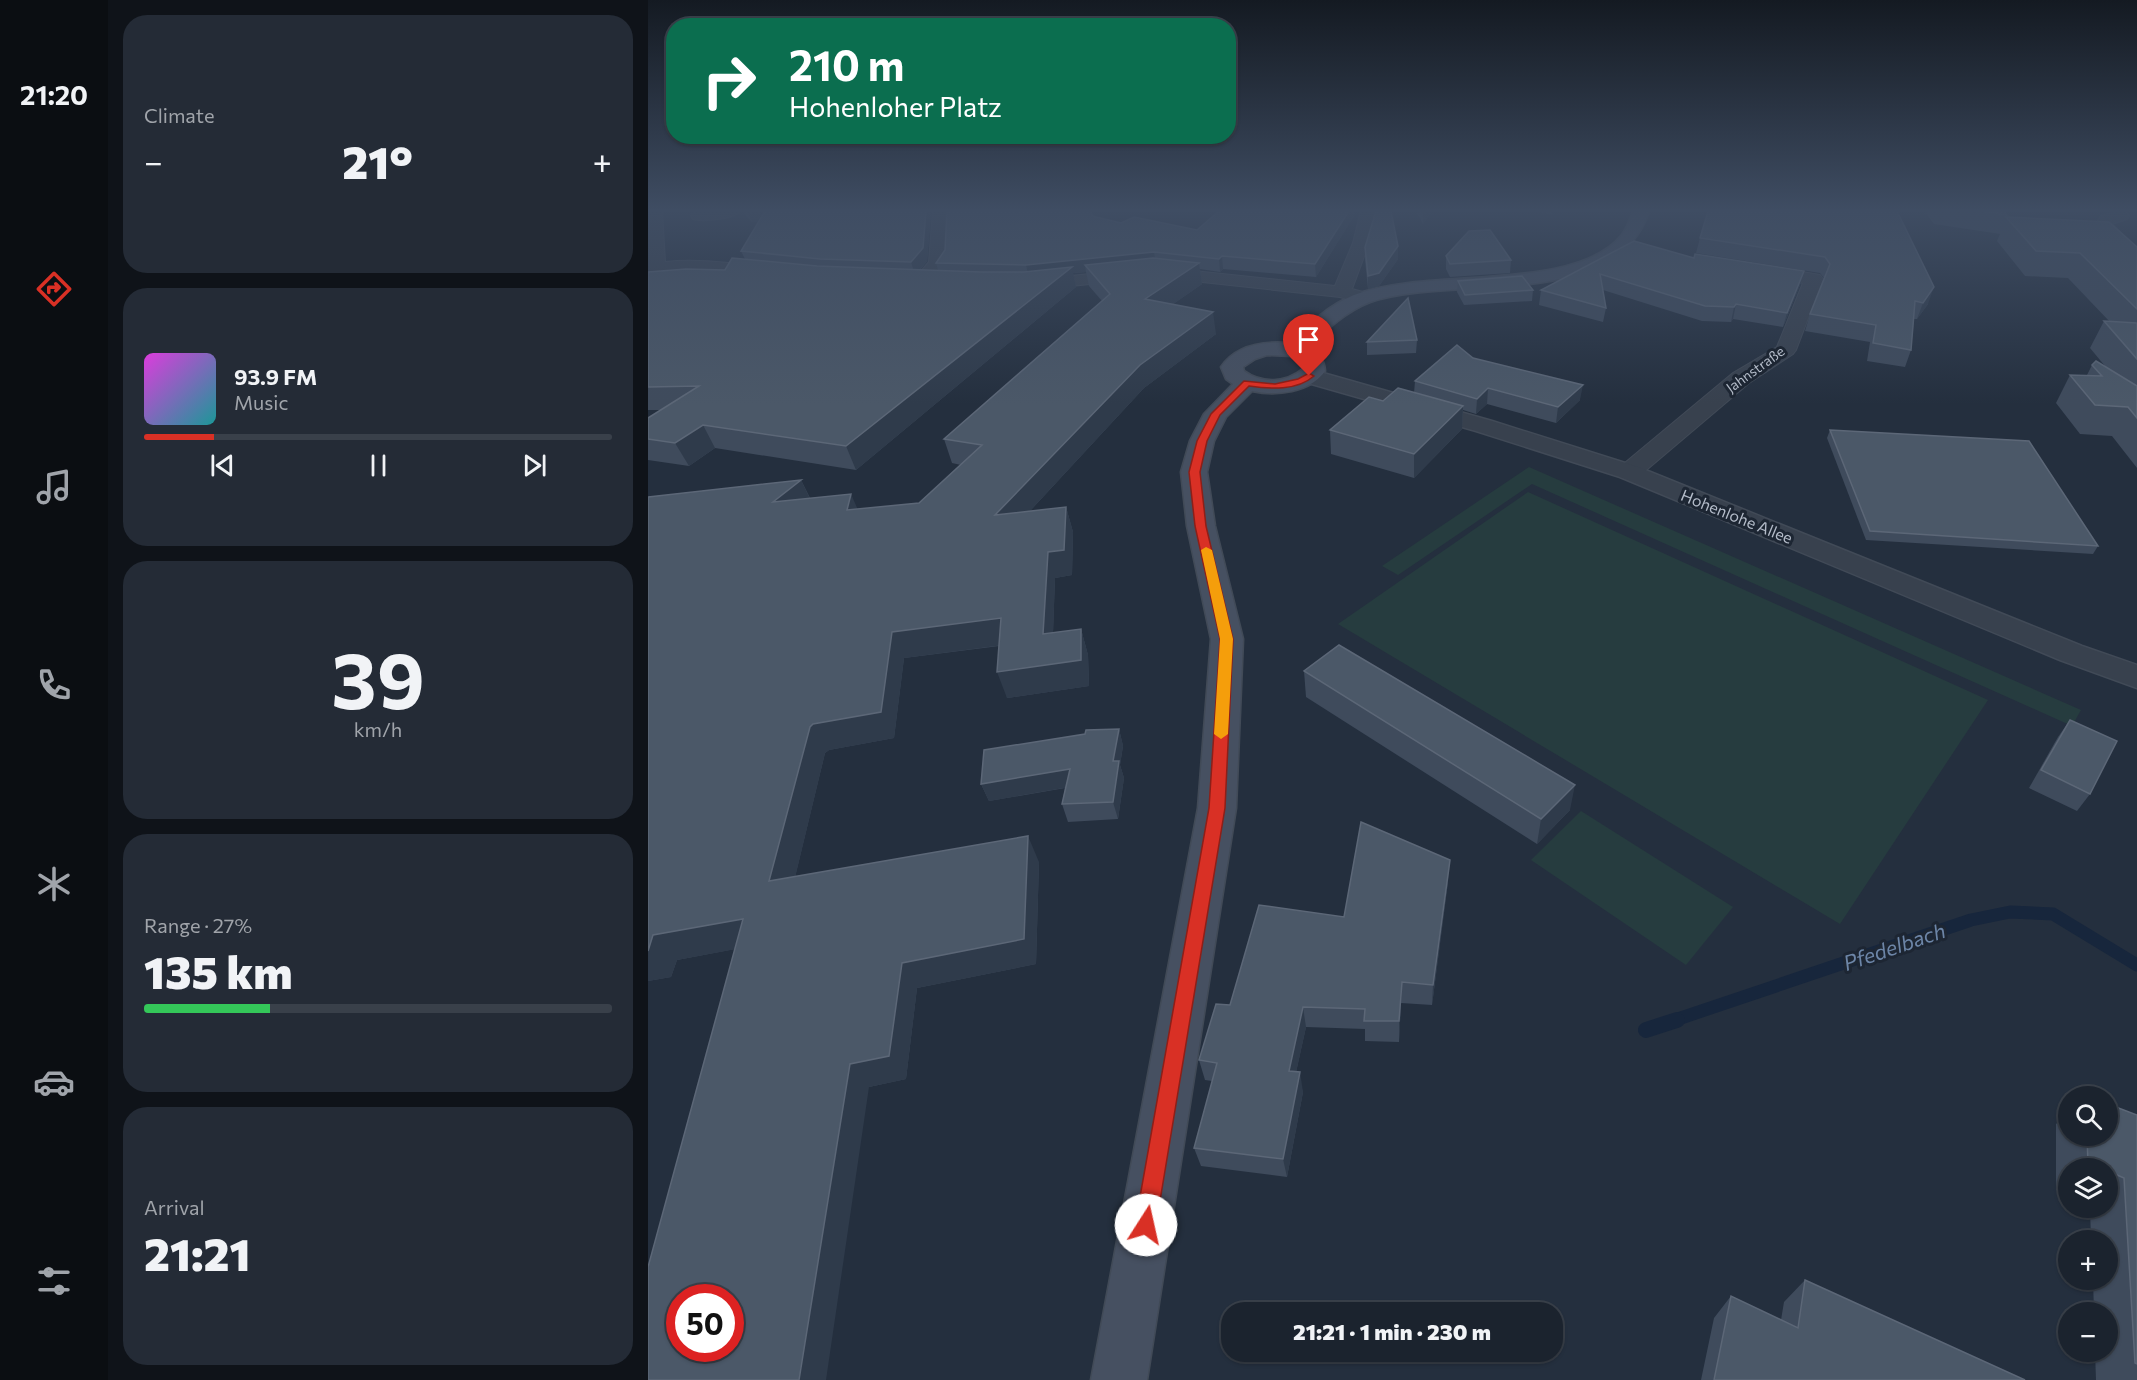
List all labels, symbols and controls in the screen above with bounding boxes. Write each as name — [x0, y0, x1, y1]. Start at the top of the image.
text: 210 m — [789, 38, 904, 90]
icon: right — [690, 42, 768, 120]
text: 21:20 — [20, 78, 88, 111]
text: Hohenloher Platz — [789, 90, 1002, 123]
text: Climate — [144, 103, 214, 127]
text: 21° — [342, 133, 413, 188]
text: − — [144, 140, 163, 181]
text: + — [593, 140, 612, 181]
icon: directions — [33, 268, 75, 310]
pin — [1283, 314, 1334, 376]
icon: arrive — [1292, 323, 1325, 356]
street label: Jahnstraße — [1722, 342, 1788, 396]
text: 93.9 FM — [234, 363, 317, 390]
text: Music — [234, 390, 288, 414]
icon: previous — [206, 449, 239, 482]
icon: pause — [362, 449, 395, 482]
icon: next — [518, 449, 551, 482]
icon: music — [33, 466, 75, 508]
street label: Hohenlohe Allee — [1678, 485, 1796, 547]
text: 39 — [331, 630, 425, 725]
icon: phone — [33, 664, 75, 706]
text: km/h — [354, 717, 402, 741]
icon: climate — [33, 863, 75, 905]
text: Range · 27% — [144, 913, 252, 937]
water label: Pfedelbach — [1840, 917, 1948, 975]
text: 135 km — [144, 943, 292, 998]
icon: car — [33, 1061, 75, 1103]
map controls — [2058, 1086, 2118, 1362]
button: search — [2058, 1086, 2118, 1146]
button: layers — [2058, 1158, 2118, 1218]
position arrow — [1114, 1193, 1178, 1257]
text: Arrival — [144, 1195, 205, 1219]
text: 21:21 — [144, 1225, 251, 1280]
button: + — [2058, 1230, 2118, 1290]
icon: filters — [33, 1260, 75, 1302]
speed limit sign: 50 — [666, 1284, 744, 1362]
button: − — [2058, 1302, 2118, 1362]
text: 21:21 · 1 min · 230 m — [1293, 1318, 1491, 1345]

